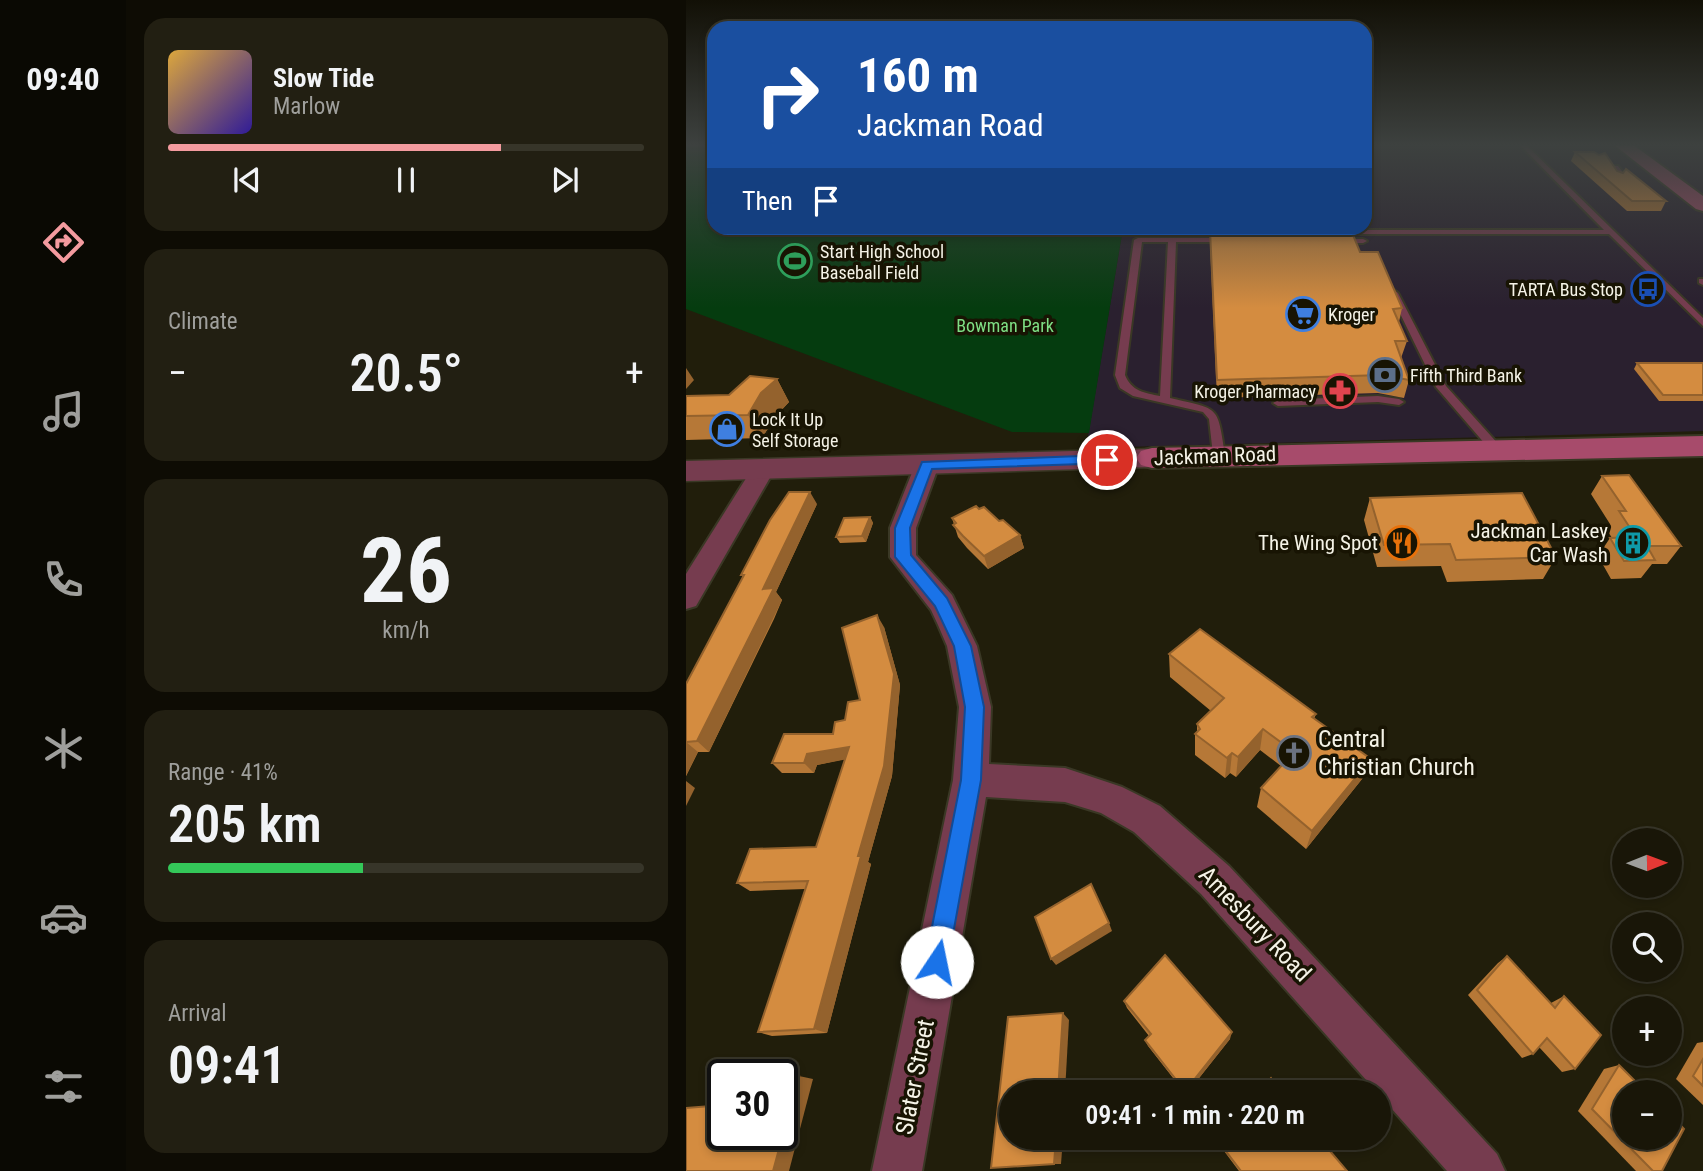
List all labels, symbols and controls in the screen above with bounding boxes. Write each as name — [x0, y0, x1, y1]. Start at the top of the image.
text: 160 m — [857, 47, 979, 104]
icon: right — [742, 49, 833, 140]
text: 09:40 — [26, 60, 100, 98]
text: Slow Tide — [273, 63, 374, 93]
text: Marlow — [273, 93, 340, 120]
text: Jackman Road — [857, 106, 1044, 144]
icon: previous — [228, 161, 266, 199]
icon: pause — [387, 161, 425, 199]
icon: next — [546, 161, 584, 199]
icon: arrive — [807, 182, 845, 220]
text: Then — [742, 186, 793, 216]
icon: directions — [39, 218, 88, 267]
place label: Start High School Baseball Field — [820, 241, 944, 283]
sports icon: Start High School Baseball Field — [776, 242, 814, 280]
bus stop icon: TARTA Bus Stop — [1629, 270, 1667, 308]
place label: TARTA Bus Stop — [1509, 279, 1623, 300]
supermarket icon: Kroger — [1284, 295, 1322, 333]
place label: Kroger — [1328, 304, 1375, 325]
text: Climate — [168, 308, 238, 335]
park label: Bowman Park — [956, 315, 1054, 336]
text: 20.5° — [349, 343, 463, 404]
text: − — [168, 351, 187, 395]
text: + — [625, 351, 644, 395]
bank icon: Fifth Third Bank — [1366, 356, 1404, 394]
place label: Fifth Third Bank — [1410, 365, 1522, 386]
pharmacy icon: Kroger Pharmacy — [1321, 372, 1359, 410]
place label: Kroger Pharmacy — [1194, 381, 1316, 402]
icon: music — [39, 387, 88, 436]
place label: Lock It Up Self Storage — [752, 409, 838, 451]
shop icon: Lock It Up Self Storage — [708, 410, 746, 448]
pin — [1077, 430, 1137, 490]
icon: arrive — [1088, 441, 1126, 479]
street label: Jackman Road — [1153, 442, 1277, 470]
text: 26 — [360, 518, 452, 624]
place label: Jackman Laskey Car Wash — [1470, 519, 1608, 567]
restaurant icon: The Wing Spot — [1383, 524, 1421, 562]
building icon: Jackman Laskey Car Wash — [1614, 524, 1652, 562]
place label: The Wing Spot — [1258, 531, 1378, 555]
icon: phone — [39, 555, 88, 604]
text: km/h — [382, 617, 430, 644]
icon: climate — [39, 724, 88, 773]
place label: Central Christian Church — [1318, 725, 1475, 781]
church icon: Central Christian Church — [1275, 734, 1313, 772]
text: Range · 41% — [168, 759, 278, 786]
text: 205 km — [168, 794, 322, 855]
north arrow — [1612, 828, 1682, 898]
map controls — [1612, 828, 1682, 1150]
street label: Amesbury Road — [1193, 861, 1317, 987]
icon: car — [39, 893, 88, 942]
button: search — [1612, 912, 1682, 982]
position arrow — [900, 925, 974, 999]
button: + — [1612, 996, 1682, 1066]
text: Arrival — [168, 1000, 227, 1027]
street label: Slater Street — [890, 1017, 940, 1137]
text: 09:41 — [168, 1035, 286, 1096]
speed limit sign: 30 — [707, 1059, 798, 1150]
icon: filters — [39, 1062, 88, 1111]
button: − — [1612, 1080, 1682, 1150]
text: 09:41 · 1 min · 220 m — [1085, 1100, 1305, 1130]

